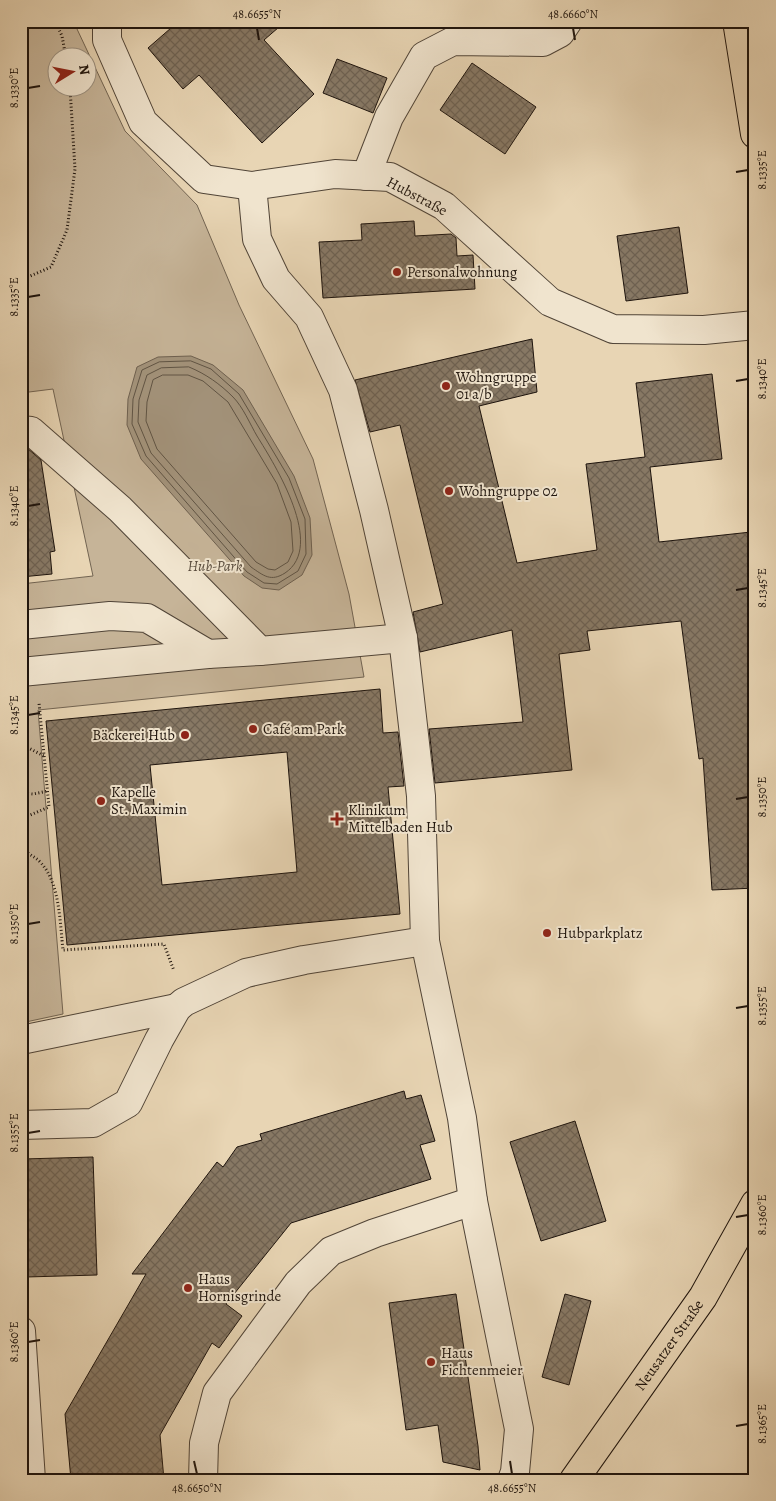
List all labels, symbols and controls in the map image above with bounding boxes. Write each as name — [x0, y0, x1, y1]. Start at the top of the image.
text: 48.6655°N — [233, 6, 282, 22]
text: 48.6660°N — [548, 6, 598, 22]
north arrow — [48, 48, 98, 98]
text: N — [74, 63, 95, 77]
text: 8.1330°E — [6, 68, 22, 108]
text: 8.1335°E — [754, 150, 770, 190]
street label: Hubstraße — [383, 172, 451, 220]
place label: Personalwohnung — [407, 262, 518, 282]
marker: Personalwohnung — [391, 266, 403, 278]
text: 8.1335°E — [6, 277, 22, 317]
text: 8.1340°E — [754, 358, 770, 400]
place label: Wohngruppe 01 a/b — [455, 367, 537, 404]
marker: Wohngruppe 01 a/b — [440, 380, 452, 392]
place label: Wohngruppe 02 — [458, 481, 558, 501]
text: 8.1340°E — [6, 485, 22, 527]
marker: Wohngruppe 02 — [443, 485, 455, 497]
park label: Hub-Park — [188, 556, 243, 576]
text: 8.1345°E — [754, 568, 770, 608]
text: 8.1345°E — [6, 695, 22, 735]
place label: Café am Park — [263, 719, 345, 739]
marker: Café am Park — [247, 723, 259, 735]
place label: Bäckerei Hub — [92, 725, 175, 745]
marker: Bäckerei Hub — [179, 729, 191, 741]
text: 8.1350°E — [754, 777, 770, 817]
place label: Kapelle St. Maximin — [111, 782, 187, 819]
marker: Kapelle St. Maximin — [95, 795, 107, 807]
place label: Klinikum Mittelbaden Hub — [348, 800, 453, 837]
marker: Klinikum Mittelbaden Hub — [330, 812, 344, 826]
text: 8.1350°E — [6, 904, 22, 944]
place label: Hubparkplatz — [557, 923, 643, 943]
marker: Hubparkplatz — [541, 927, 553, 939]
text: 8.1355°E — [754, 986, 770, 1026]
text: 8.1355°E — [6, 1113, 22, 1153]
text: 8.1360°E — [754, 1194, 770, 1236]
place label: Haus Hornisgrinde — [198, 1269, 281, 1306]
marker: Haus Hornisgrinde — [182, 1282, 194, 1294]
street label: Neusatzer Straße — [630, 1295, 708, 1395]
text: 8.1360°E — [6, 1321, 22, 1363]
place label: Haus Fichtenmeier — [441, 1343, 523, 1380]
marker: Haus Fichtenmeier — [425, 1356, 437, 1368]
text: 8.1365°E — [754, 1404, 770, 1444]
text: 48.6650°N — [172, 1480, 222, 1496]
text: 48.6655°N — [488, 1480, 537, 1496]

